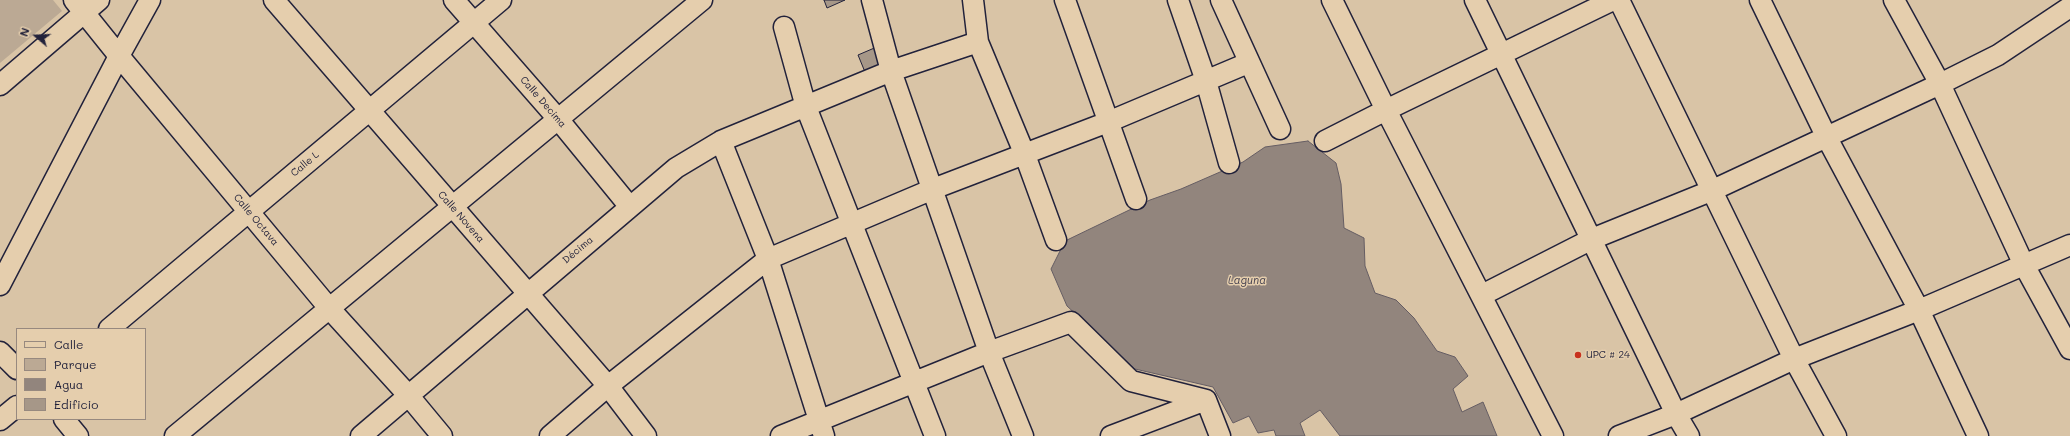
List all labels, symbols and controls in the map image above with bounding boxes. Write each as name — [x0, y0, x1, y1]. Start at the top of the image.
north arrow — [16, 16, 56, 56]
text: N — [16, 26, 33, 38]
street label: Calle Decima — [517, 74, 569, 130]
street label: Calle L — [288, 149, 322, 179]
street label: Calle Novena — [435, 189, 487, 245]
street label: Calle Octava — [231, 192, 281, 248]
street label: Décima — [560, 234, 596, 266]
water label: Laguna — [1228, 274, 1266, 288]
legend — [16, 328, 146, 420]
text: Calle — [54, 336, 84, 352]
place label: UPC # 24 — [1586, 349, 1630, 361]
marker: UPC # 24 — [1573, 350, 1583, 360]
text: Parque — [54, 356, 97, 372]
text: Agua — [54, 376, 83, 392]
text: Edificio — [54, 396, 98, 412]

